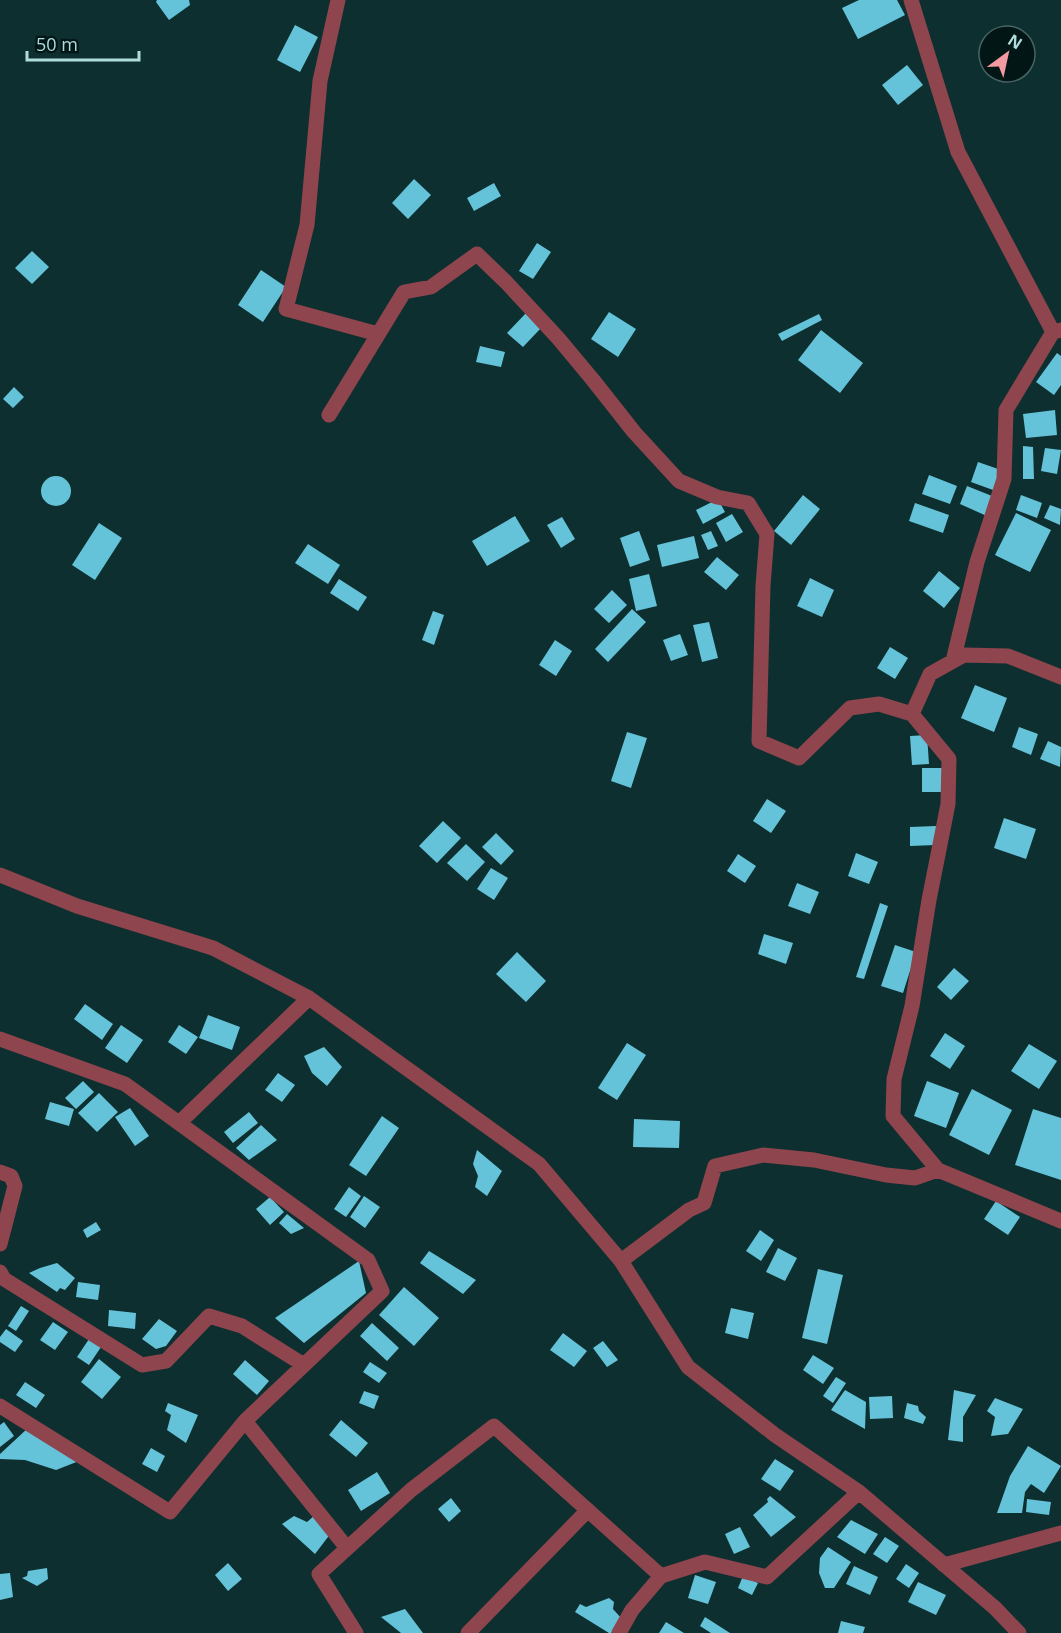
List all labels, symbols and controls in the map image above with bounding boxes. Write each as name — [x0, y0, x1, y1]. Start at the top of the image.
scale bar — [27, 24, 140, 62]
north arrow — [977, 24, 1037, 84]
text: N — [1004, 29, 1027, 54]
text: 50 m — [36, 32, 78, 56]

